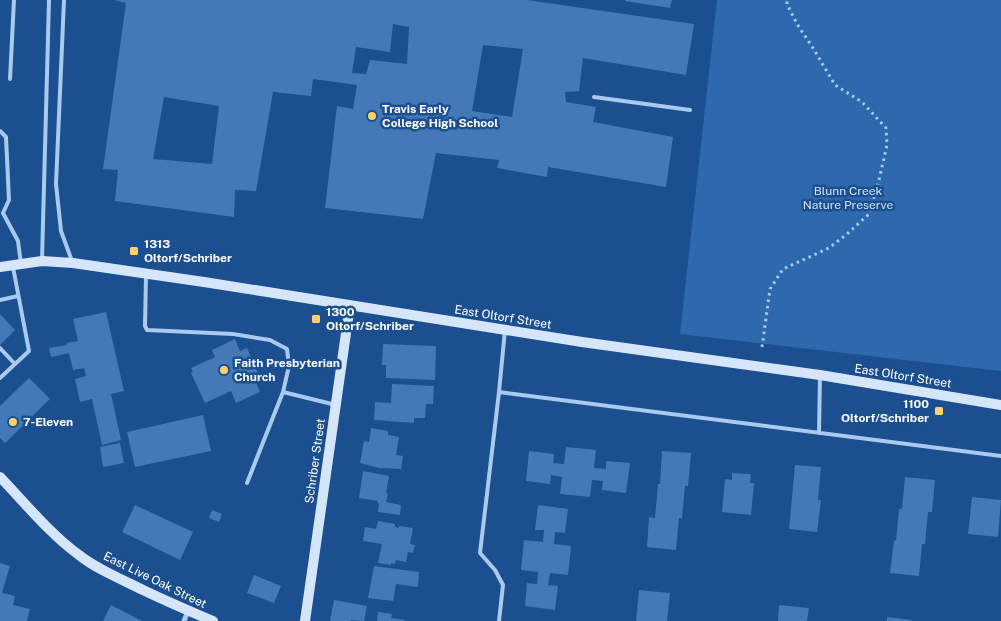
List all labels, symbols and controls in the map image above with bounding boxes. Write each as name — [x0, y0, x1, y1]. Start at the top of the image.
place label: Travis Early College High School — [382, 102, 498, 130]
marker: Travis Early College High School — [366, 110, 378, 122]
park label: Blunn Creek Nature Preserve — [803, 184, 894, 212]
place label: 1313 Oltorf/Schriber — [144, 237, 232, 265]
marker: 1313 Oltorf/Schriber — [128, 245, 140, 257]
street label: East Oltorf Street — [453, 302, 553, 332]
place label: 1300 Oltorf/Schriber — [326, 305, 414, 333]
marker: 1300 Oltorf/Schriber — [310, 313, 322, 325]
place label: Faith Presbyterian Church — [234, 356, 340, 384]
street label: East Oltorf Street — [853, 361, 953, 391]
marker: Faith Presbyterian Church — [218, 364, 230, 376]
place label: 1100 Oltorf/Schriber — [841, 397, 929, 425]
marker: 1100 Oltorf/Schriber — [933, 405, 945, 417]
place label: 7-Eleven — [23, 415, 73, 429]
marker: 7-Eleven — [7, 416, 19, 428]
street label: Schriber Street — [302, 417, 328, 504]
street label: East Live Oak Street — [101, 549, 209, 611]

